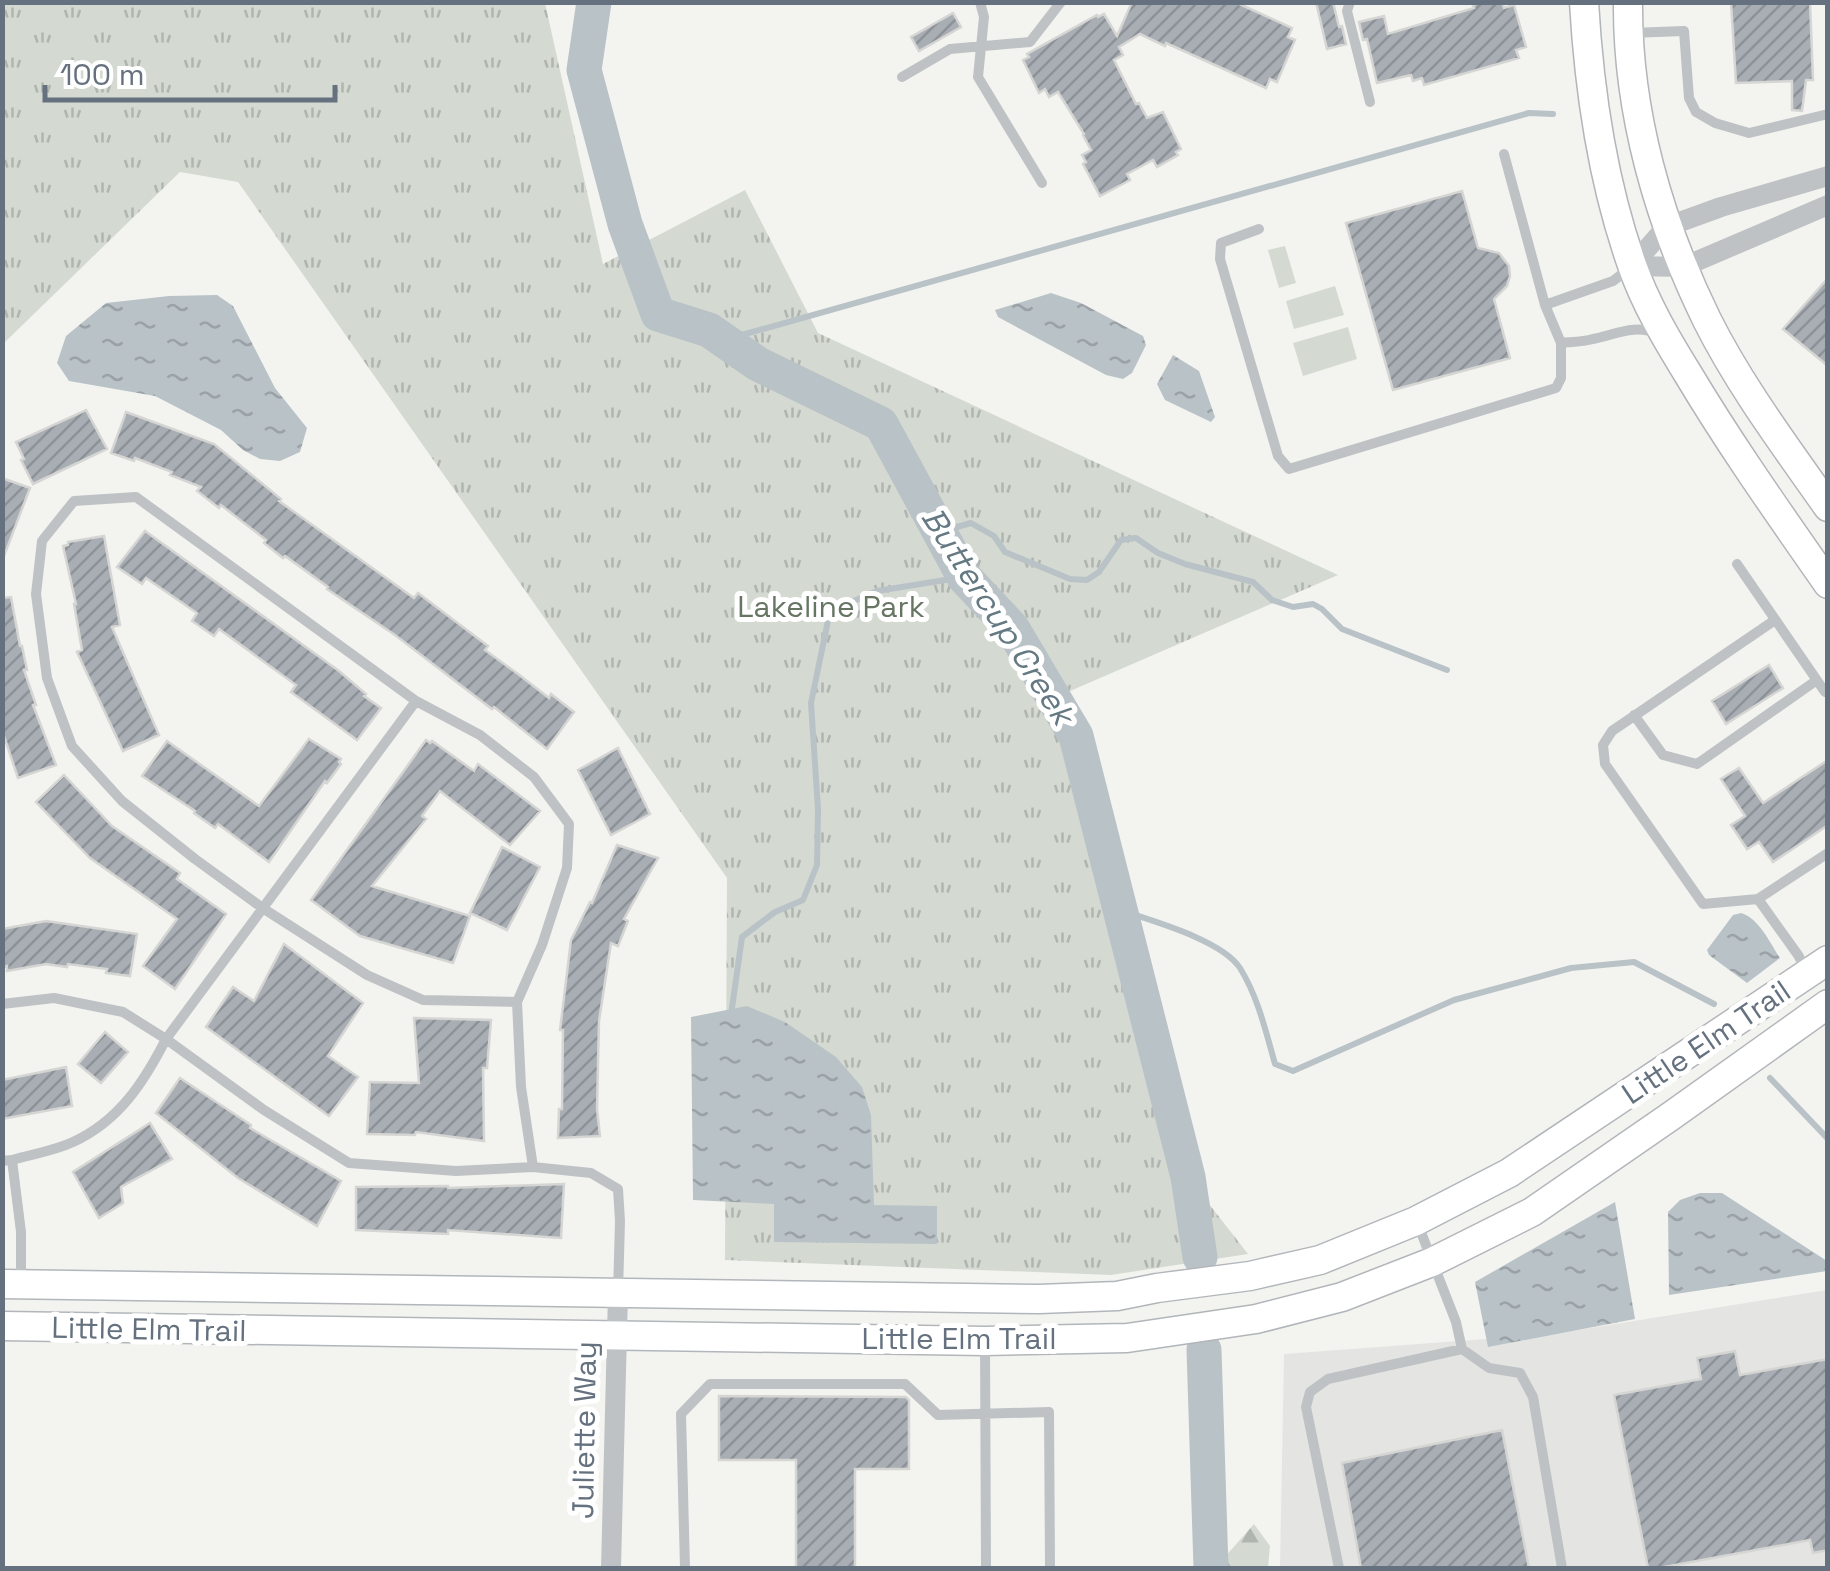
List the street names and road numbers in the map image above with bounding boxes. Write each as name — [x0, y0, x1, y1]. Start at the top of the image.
street label: Little Elm Trail — [1614, 971, 1798, 1113]
street label: Little Elm Trail — [51, 1308, 247, 1350]
street label: Little Elm Trail — [861, 1319, 1057, 1358]
street label: Juliette Way — [563, 1341, 605, 1519]

